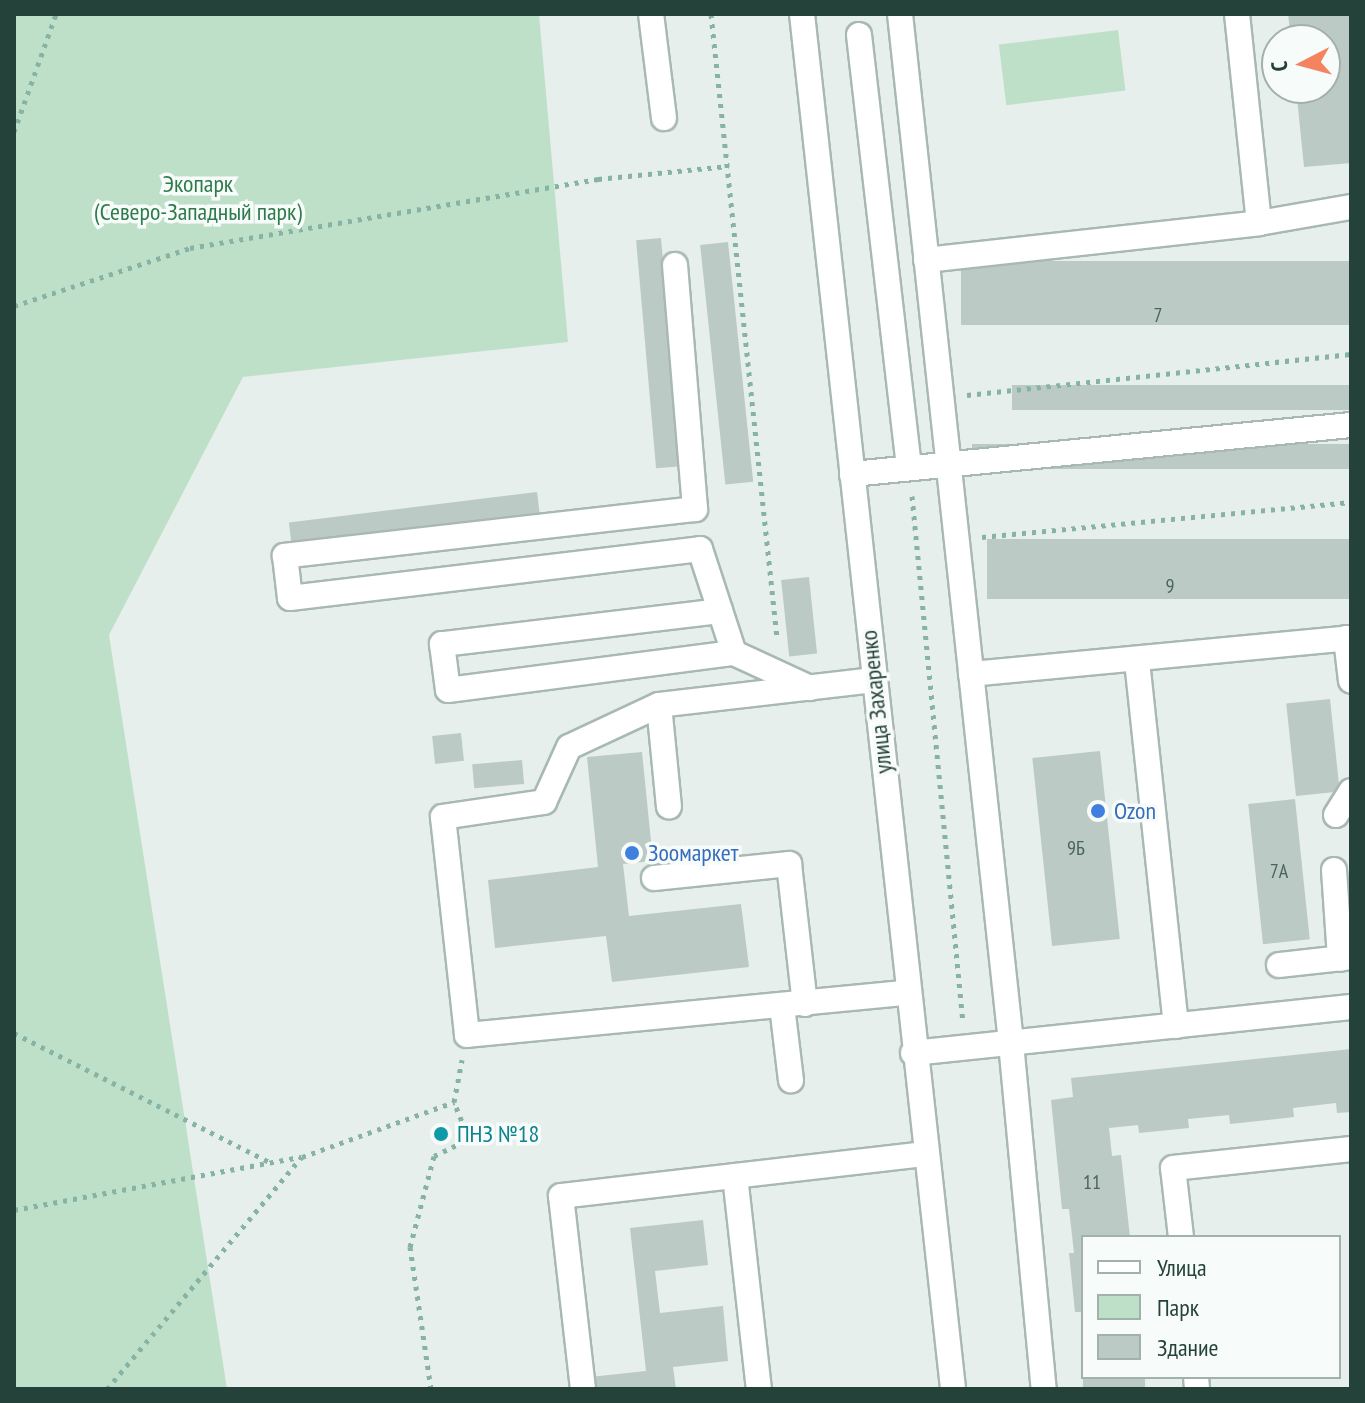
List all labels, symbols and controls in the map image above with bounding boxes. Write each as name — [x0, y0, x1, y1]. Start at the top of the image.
north arrow — [1261, 24, 1341, 104]
text: С — [1265, 60, 1294, 73]
park label: Экопарк (Северо-Западный парк) — [94, 170, 302, 226]
house number: 7 — [1154, 303, 1162, 327]
house number: 9 — [1166, 574, 1174, 598]
street label: улица Захаренко — [854, 629, 898, 775]
place label: Ozon — [1114, 797, 1156, 825]
marker: Ozon — [1089, 802, 1107, 820]
house number: 9Б — [1067, 836, 1085, 860]
place label: Зоомаркет — [648, 839, 738, 867]
marker: Зоомаркет — [623, 844, 641, 862]
house number: 7А — [1270, 859, 1288, 883]
place label: ПНЗ №18 — [457, 1120, 539, 1148]
marker: ПНЗ №18 — [432, 1125, 450, 1143]
house number: 11 — [1083, 1170, 1101, 1194]
legend — [1081, 1235, 1341, 1379]
text: Улица — [1157, 1252, 1207, 1283]
text: Парк — [1157, 1292, 1199, 1323]
text: Здание — [1157, 1332, 1218, 1363]

